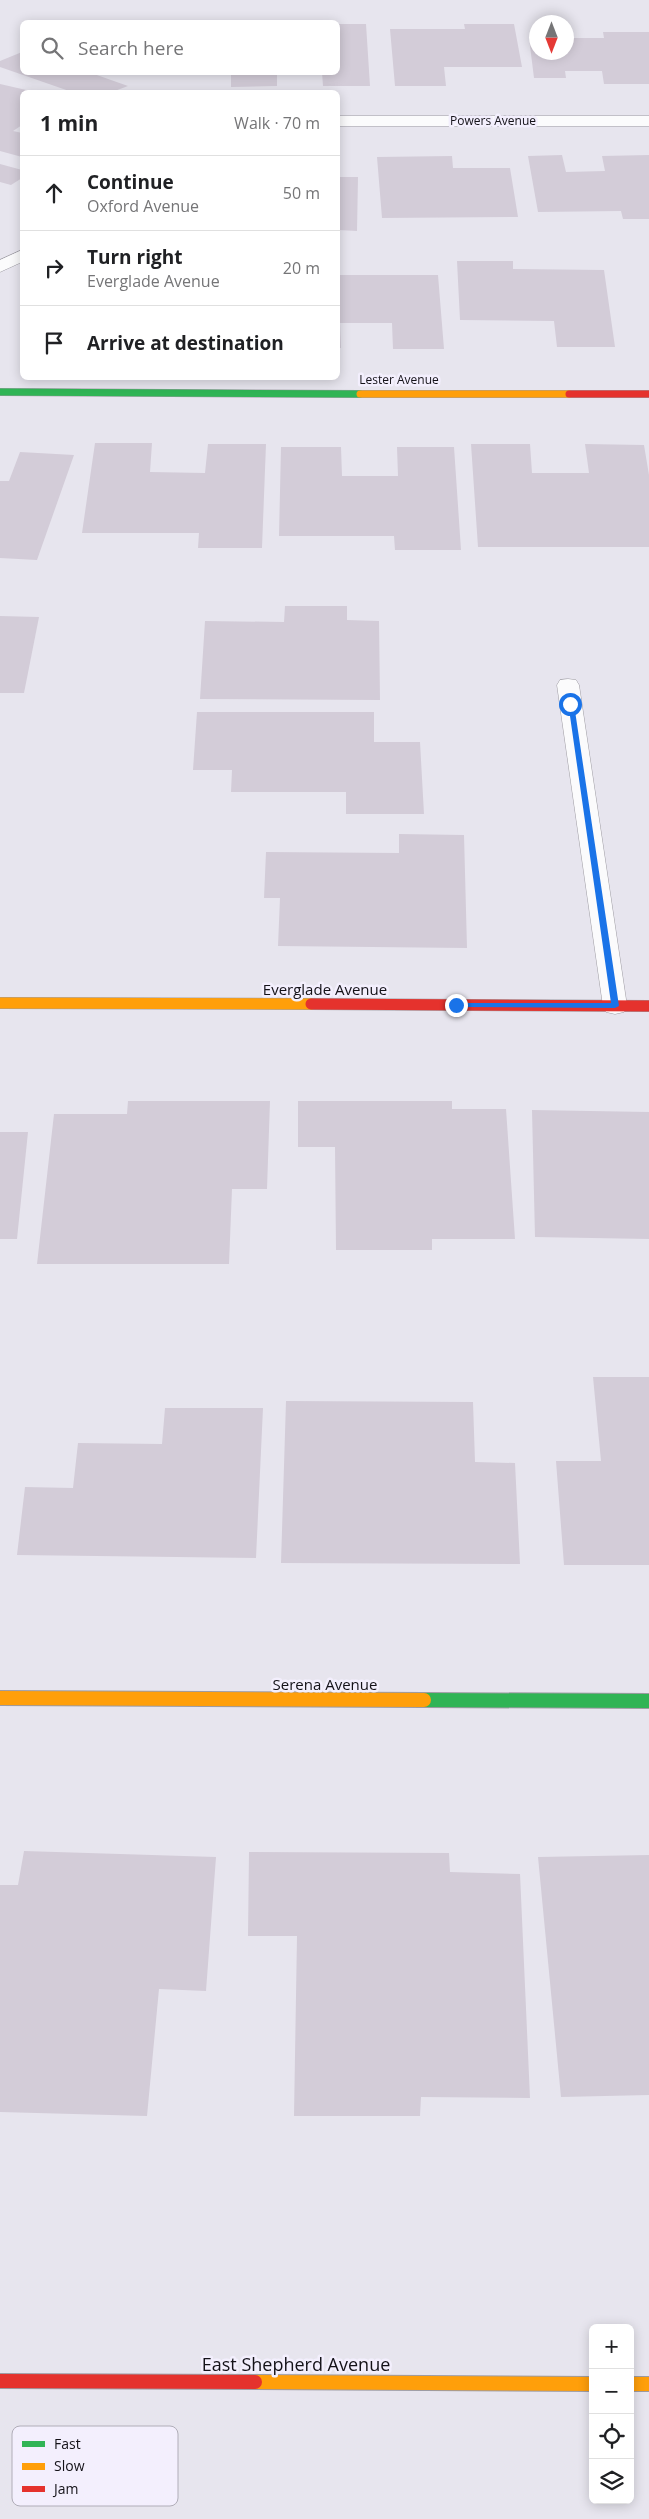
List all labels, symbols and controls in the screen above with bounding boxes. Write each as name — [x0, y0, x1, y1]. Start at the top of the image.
north arrow — [529, 15, 574, 60]
search box — [20, 20, 340, 75]
icon: search — [38, 34, 66, 62]
text: Search here — [78, 35, 184, 61]
text: 1 min — [40, 109, 98, 137]
text: Walk · 70 m — [234, 112, 320, 134]
street label: Powers Avenue — [450, 112, 536, 129]
text: Continue — [87, 169, 174, 195]
icon: ahead — [40, 179, 68, 207]
text: 50 m — [283, 182, 320, 204]
text: Oxford Avenue — [87, 195, 199, 217]
text: Turn right — [87, 244, 182, 270]
icon: right — [40, 254, 68, 282]
text: 20 m — [283, 257, 320, 279]
text: Everglade Avenue — [87, 270, 220, 292]
icon: arrive — [40, 329, 68, 357]
text: Arrive at destination — [87, 330, 284, 356]
street label: Lester Avenue — [359, 371, 439, 388]
route start — [559, 693, 582, 716]
street label: Everglade Avenue — [263, 979, 387, 999]
route end — [445, 994, 468, 1017]
street label: Serena Avenue — [273, 1674, 377, 1694]
map controls — [589, 2324, 634, 2504]
button: + — [589, 2324, 634, 2369]
street label: East Shepherd Avenue — [202, 2352, 390, 2376]
button: − — [589, 2369, 634, 2414]
button: locate — [589, 2414, 634, 2459]
legend — [12, 2426, 178, 2506]
text: Fast — [54, 2434, 81, 2453]
text: Slow — [54, 2456, 85, 2475]
button: layers — [589, 2459, 634, 2504]
text: Jam — [52, 2479, 79, 2498]

